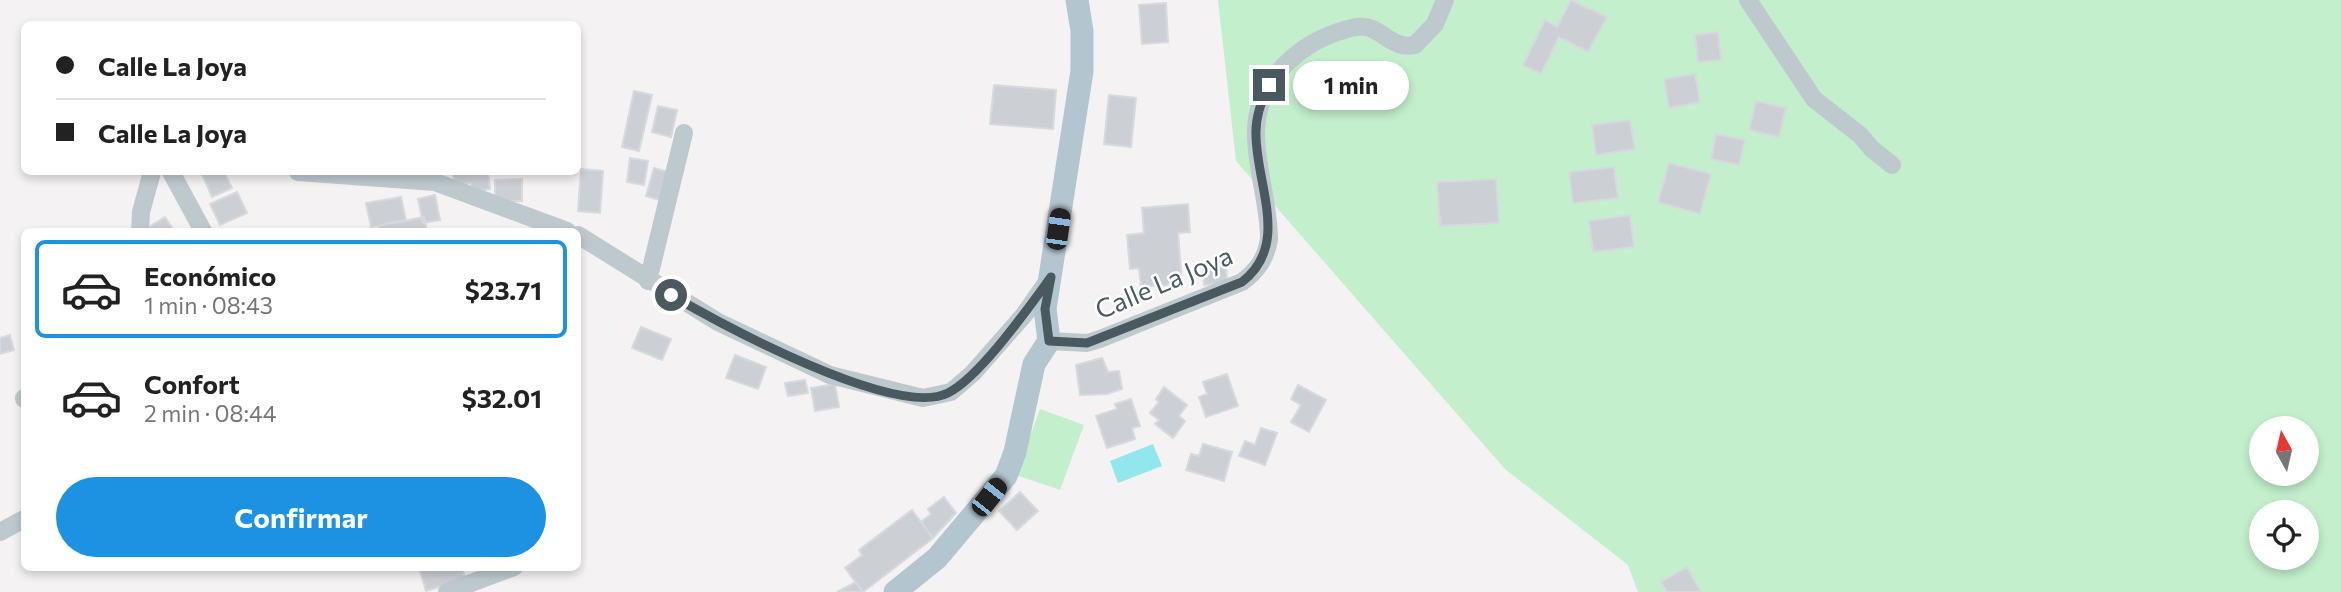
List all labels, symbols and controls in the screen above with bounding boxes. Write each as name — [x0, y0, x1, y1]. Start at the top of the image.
text: Calle La Joya — [98, 50, 247, 81]
callout: 1 min — [1294, 60, 1409, 110]
route end — [1253, 69, 1285, 101]
text: 1 min — [1324, 71, 1378, 99]
text: Calle La Joya — [98, 117, 247, 148]
car — [1045, 207, 1072, 251]
street label: Calle La Joya — [1090, 239, 1237, 324]
icon: car — [60, 258, 123, 321]
text: Económico — [144, 260, 276, 291]
text: $23.71 — [465, 274, 542, 305]
route start — [655, 279, 687, 311]
text: 1 min · 08:43 — [144, 291, 273, 319]
icon: car — [60, 366, 123, 429]
text: Confort — [144, 368, 240, 399]
text: $32.01 — [462, 382, 542, 413]
text: 2 min · 08:44 — [144, 399, 277, 427]
north arrow — [2249, 416, 2319, 486]
map controls — [2249, 416, 2319, 570]
car — [968, 474, 1011, 520]
button: Confirmar — [56, 477, 546, 557]
button: locate — [2249, 500, 2319, 570]

